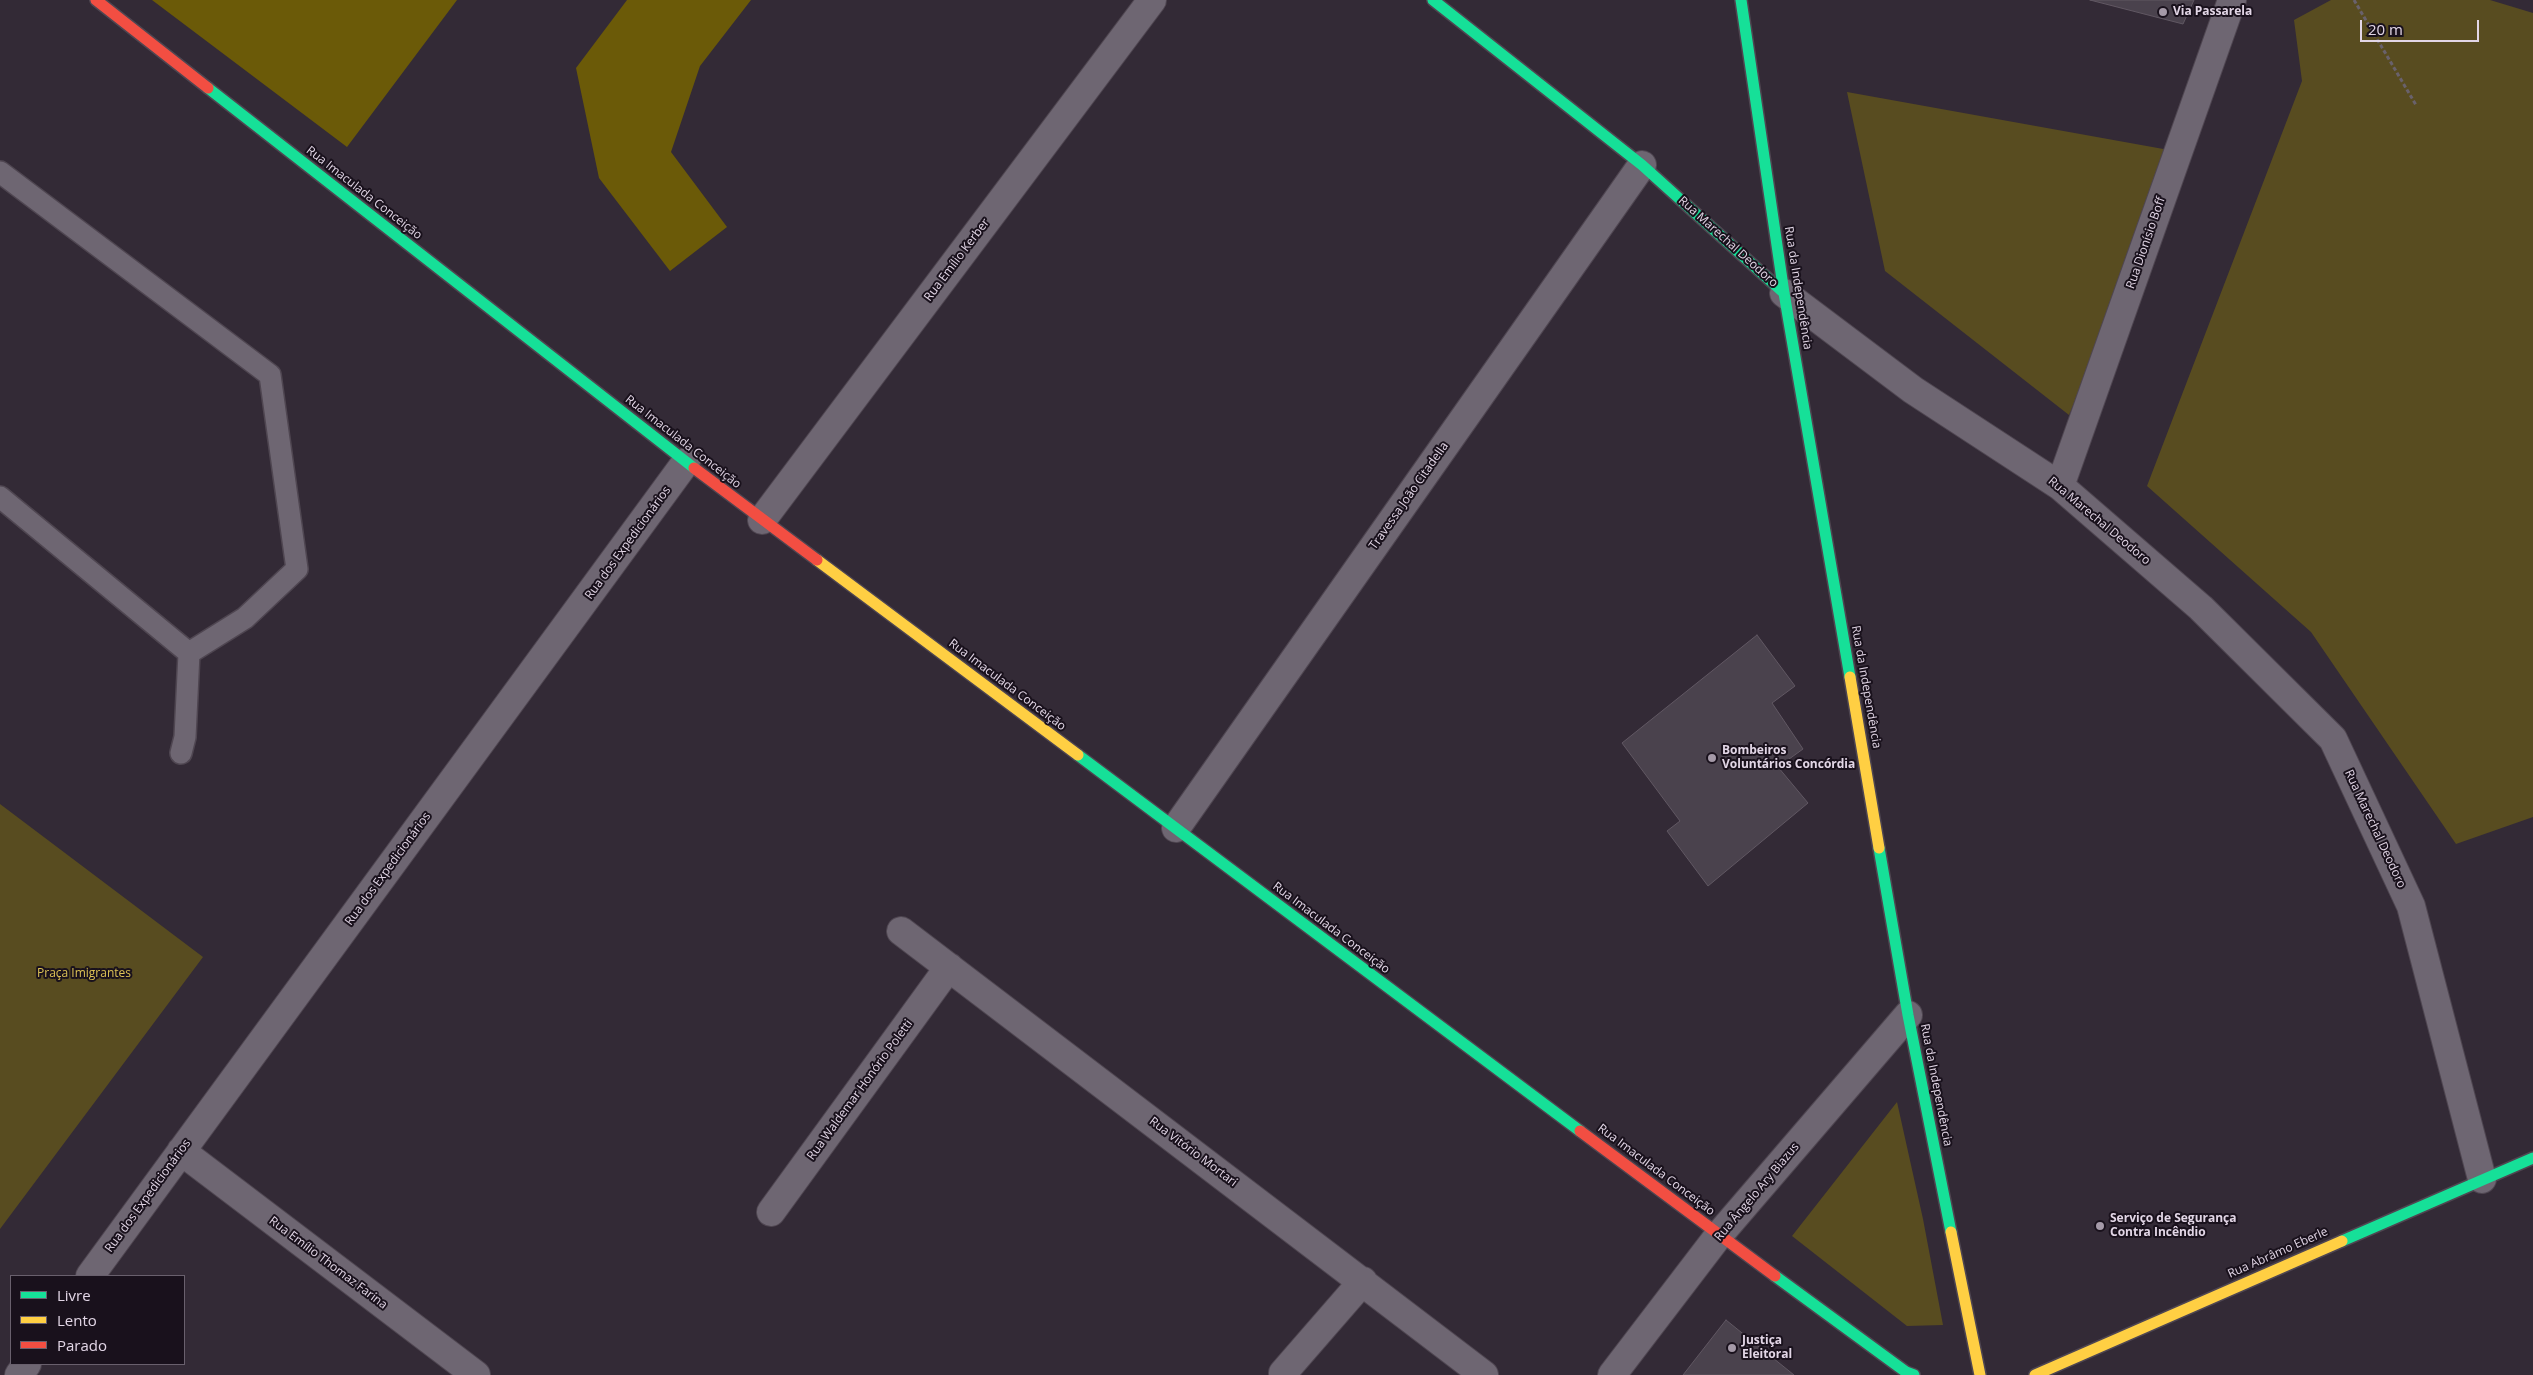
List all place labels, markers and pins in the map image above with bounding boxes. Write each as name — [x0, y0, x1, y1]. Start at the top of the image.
place label: Via Passarela — [2173, 5, 2252, 19]
marker: Via Passarela — [2157, 6, 2169, 18]
place label: Bombeiros Voluntários Concórdia — [1722, 744, 1855, 772]
marker: Bombeiros Voluntários Concórdia — [1706, 752, 1718, 764]
place label: Serviço de Segurança Contra Incêndio — [2110, 1212, 2237, 1240]
marker: Serviço de Segurança Contra Incêndio — [2094, 1220, 2106, 1232]
place label: Justiça Eleitoral — [1742, 1334, 1792, 1362]
marker: Justiça Eleitoral — [1726, 1342, 1738, 1354]

